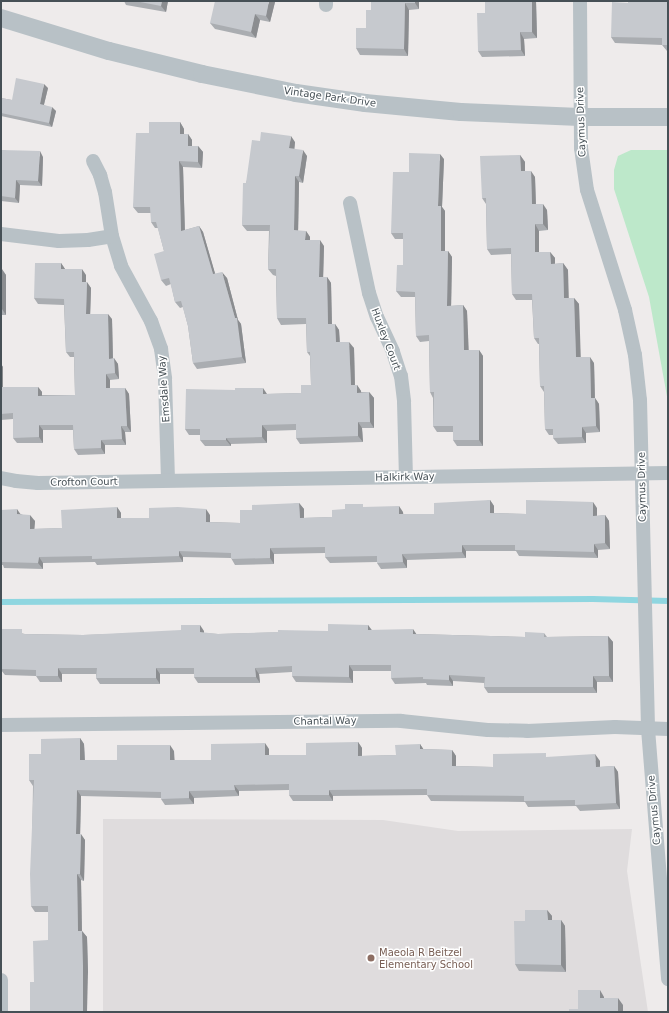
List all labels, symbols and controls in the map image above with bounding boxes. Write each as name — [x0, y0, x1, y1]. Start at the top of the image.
street label: Vintage Park Drive — [283, 85, 377, 109]
street label: Caymus Drive — [574, 87, 588, 157]
street label: Huxley Court — [369, 306, 403, 372]
street label: Emsdale Way — [156, 355, 172, 423]
street label: Caymus Drive — [635, 452, 649, 522]
street label: Halkirk Way — [375, 470, 435, 484]
street label: Crofton Court — [50, 475, 118, 489]
street label: Chantal Way — [293, 714, 357, 728]
street label: Caymus Drive — [645, 775, 663, 845]
place label: Maeola R Beitzel Elementary School — [379, 946, 473, 970]
marker: Maeola R Beitzel Elementary School — [366, 953, 376, 963]

